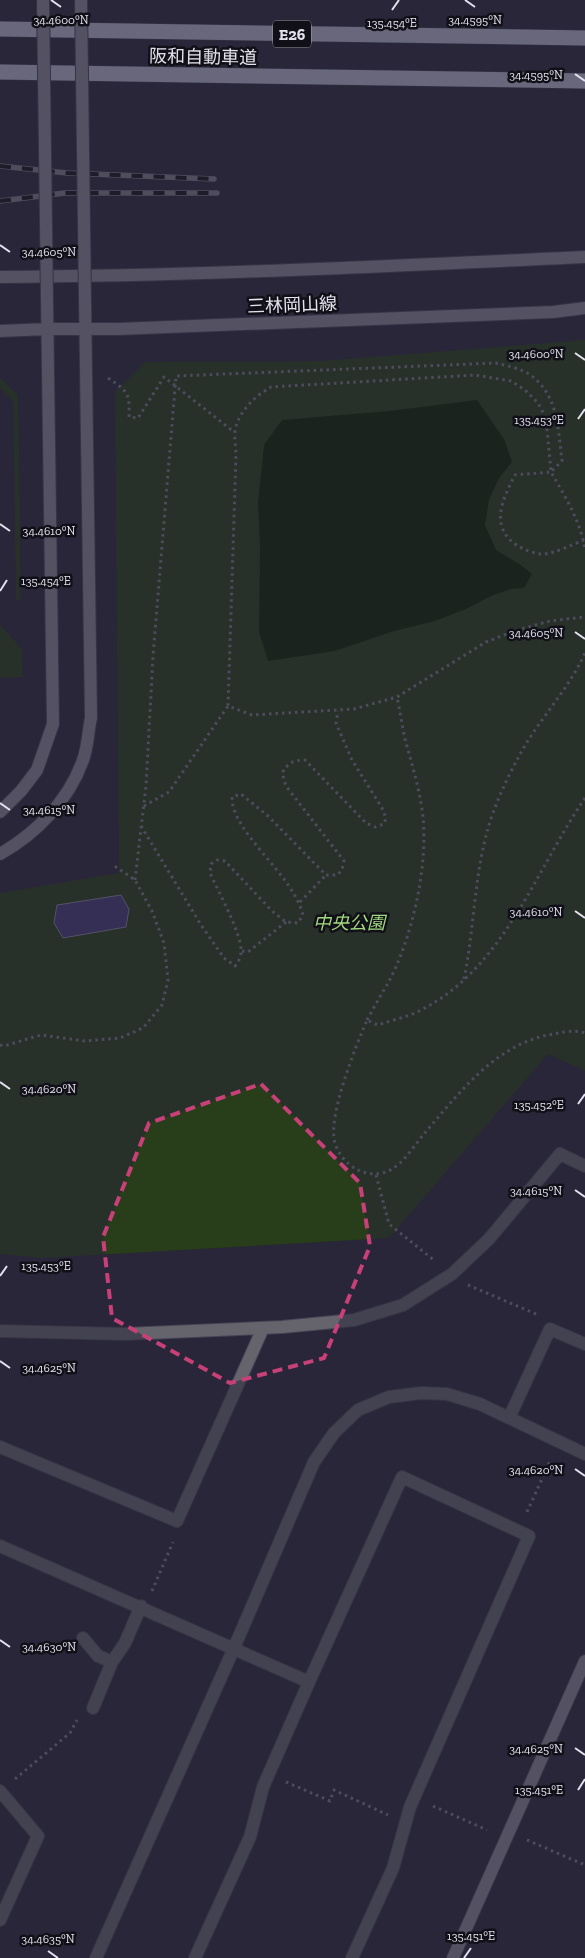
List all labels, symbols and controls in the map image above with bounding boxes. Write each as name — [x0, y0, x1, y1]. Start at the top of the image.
text: 34.4600°N — [33, 13, 89, 27]
text: 34.4595°N — [448, 13, 502, 27]
text: 135.454°E — [367, 16, 417, 30]
road number: E26 — [273, 20, 311, 48]
street label: 阪和自動車道 — [149, 45, 257, 69]
text: 34.4595°N — [509, 68, 563, 82]
text: 34.4605°N — [22, 245, 76, 259]
street label: 三林岡山線 — [247, 292, 337, 318]
text: 34.4600°N — [508, 347, 564, 361]
text: 135.453°E — [514, 413, 564, 427]
text: 34.4610°N — [23, 524, 76, 538]
text: 135.454°E — [21, 574, 71, 588]
text: 34.4605°N — [509, 626, 563, 640]
text: 34.4615°N — [23, 803, 75, 817]
text: 34.4610°N — [510, 905, 563, 919]
park label: 中央公園 — [313, 912, 388, 934]
text: 34.4620°N — [22, 1082, 76, 1096]
text: 135.452°E — [514, 1098, 564, 1112]
text: 34.4615°N — [510, 1184, 562, 1198]
text: 135.453°E — [21, 1259, 71, 1273]
text: 34.4625°N — [22, 1361, 76, 1375]
text: 34.4620°N — [509, 1463, 563, 1477]
text: 34.4630°N — [22, 1640, 76, 1654]
text: 34.4625°N — [509, 1742, 563, 1756]
text: 135.451°E — [515, 1783, 563, 1797]
text: 135.451°E — [447, 1929, 495, 1943]
text: 34.4635°N — [21, 1932, 75, 1946]

